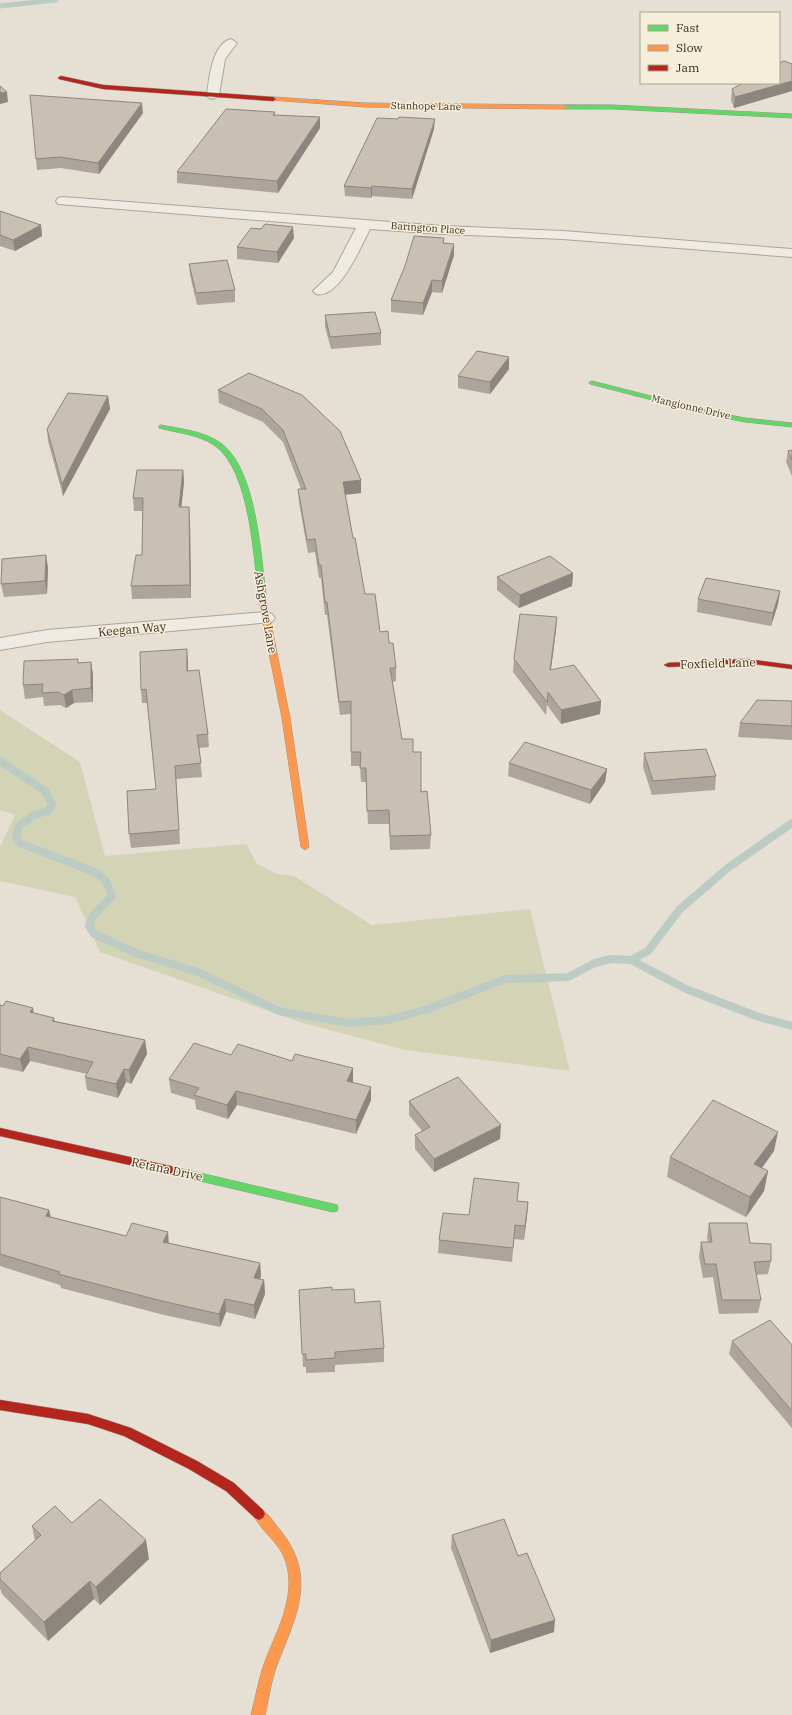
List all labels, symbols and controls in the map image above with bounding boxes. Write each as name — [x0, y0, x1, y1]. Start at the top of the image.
legend — [640, 12, 780, 84]
text: Fast — [676, 20, 700, 35]
text: Slow — [676, 40, 703, 55]
text: Jam — [676, 60, 700, 75]
street label: Stanhope Lane — [391, 99, 461, 113]
street label: Barington Place — [390, 219, 466, 237]
street label: Mangionne Drive — [650, 392, 732, 422]
street label: Ashgrove Lane — [251, 570, 281, 654]
street label: Keegan Way — [97, 619, 167, 639]
street label: Foxfield Lane — [680, 654, 756, 672]
street label: Retana Drive — [130, 1154, 204, 1184]

